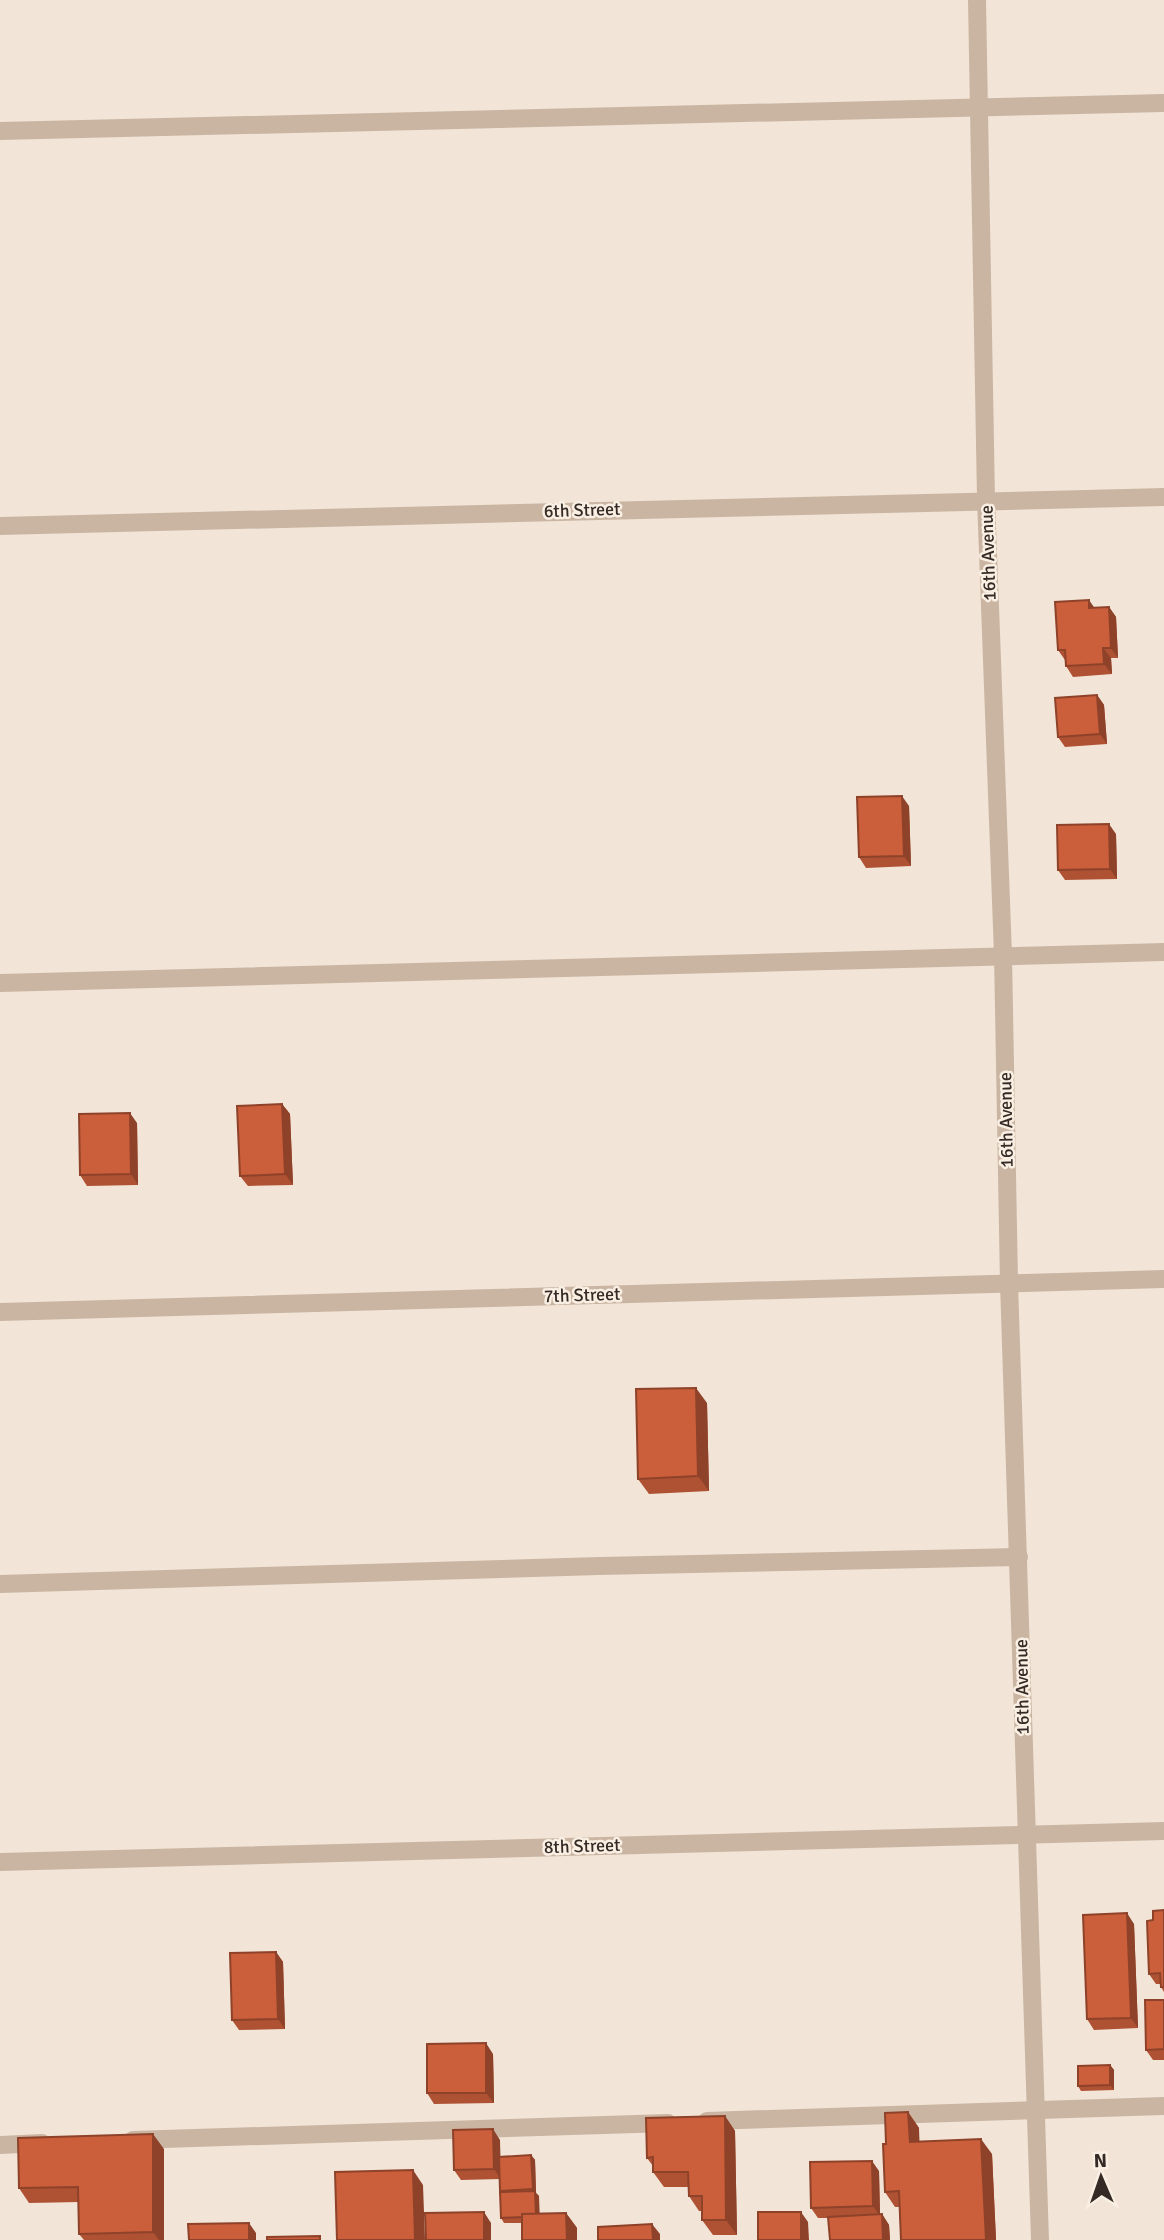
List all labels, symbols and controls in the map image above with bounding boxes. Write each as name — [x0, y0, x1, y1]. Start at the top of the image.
street label: 6th Street — [543, 498, 621, 522]
street label: 16th Avenue — [975, 505, 1001, 601]
street label: 16th Avenue — [994, 1072, 1018, 1168]
street label: 7th Street — [543, 1283, 621, 1307]
street label: 16th Avenue — [1010, 1639, 1034, 1735]
street label: 8th Street — [543, 1834, 621, 1858]
north arrow — [1066, 2142, 1136, 2212]
text: N — [1093, 2149, 1107, 2173]

